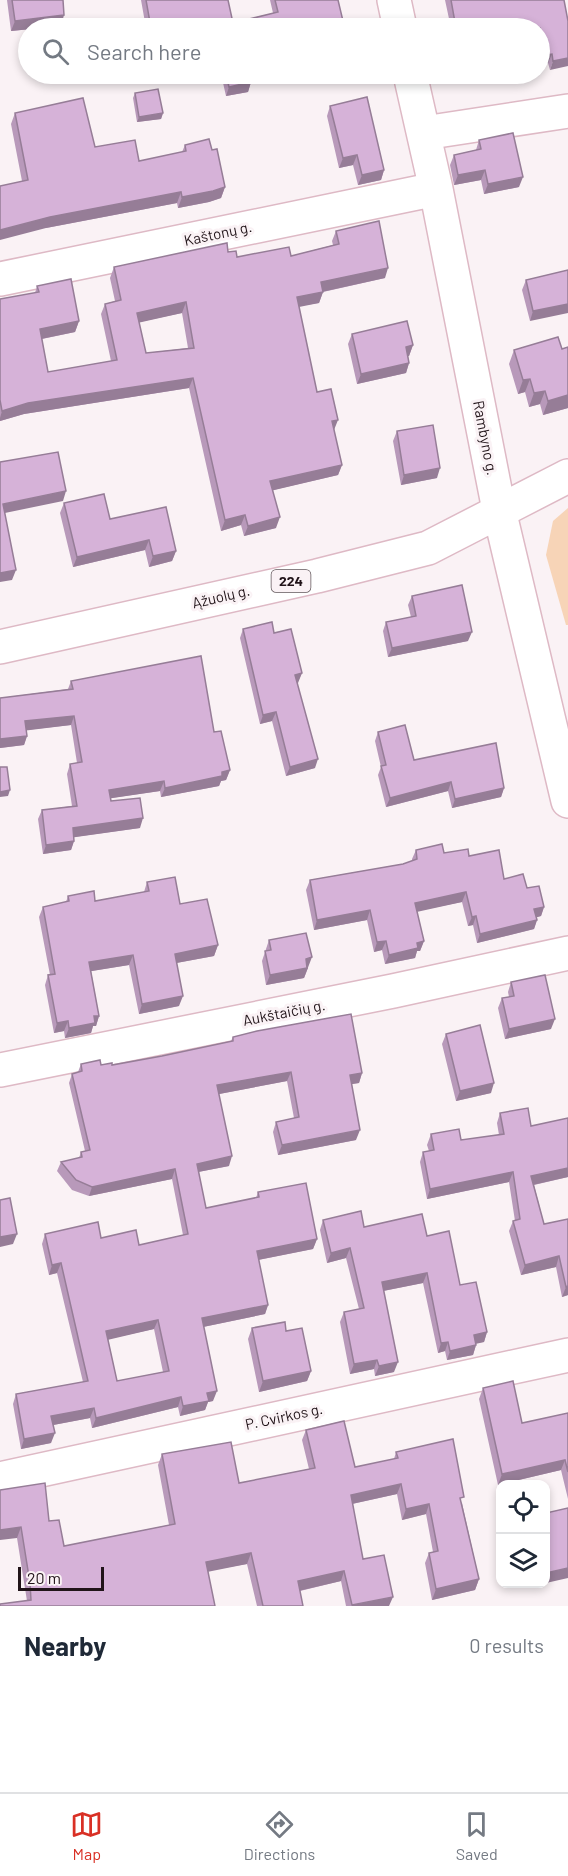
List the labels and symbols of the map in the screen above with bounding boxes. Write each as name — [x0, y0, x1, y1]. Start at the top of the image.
street label: Kaštonų g. — [182, 217, 253, 249]
street label: Rambyno g. — [470, 399, 502, 477]
road number: 224 — [272, 570, 310, 592]
street label: Ąžuolų g. — [190, 581, 251, 611]
street label: Aukštaičių g. — [241, 995, 327, 1029]
street label: P. Cvirkos g. — [243, 1399, 324, 1433]
scale bar — [18, 1564, 104, 1592]

